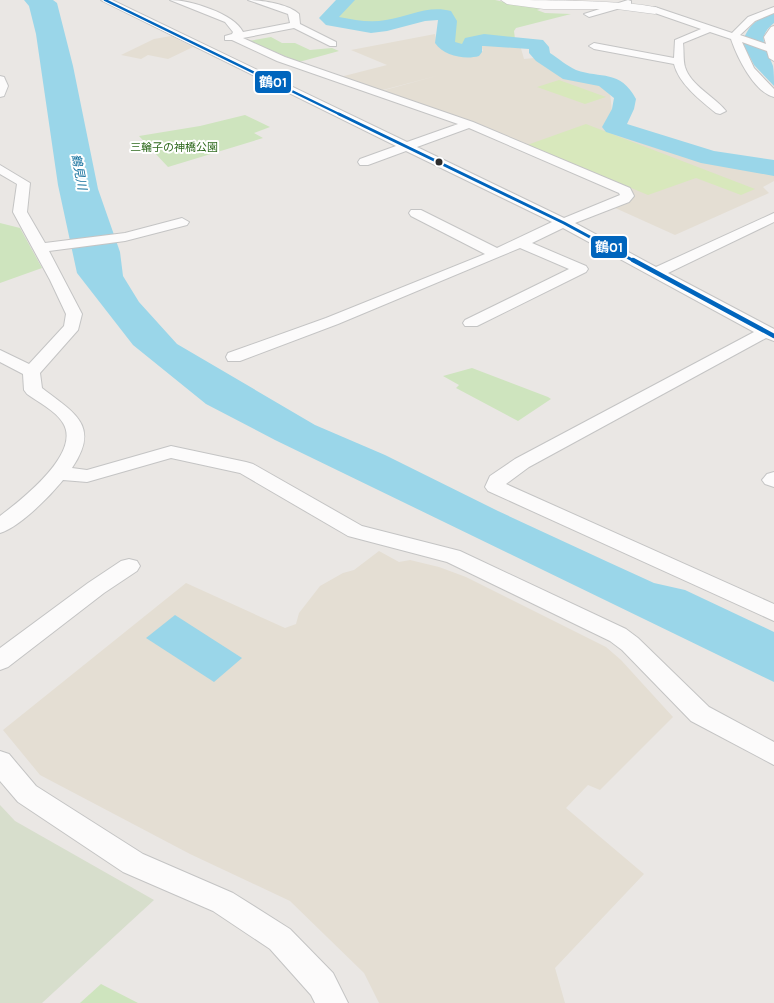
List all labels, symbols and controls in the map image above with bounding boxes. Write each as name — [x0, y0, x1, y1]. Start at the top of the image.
line badge: 鶴01 — [254, 70, 292, 94]
text: 鶴01 — [259, 74, 287, 91]
park label: 三輪子の神橋公園 — [130, 141, 218, 154]
water label: 鶴見川 — [69, 153, 90, 193]
unlabelled marker — [434, 157, 444, 167]
line badge: 鶴01 — [590, 235, 628, 259]
text: 鶴01 — [595, 239, 623, 256]

